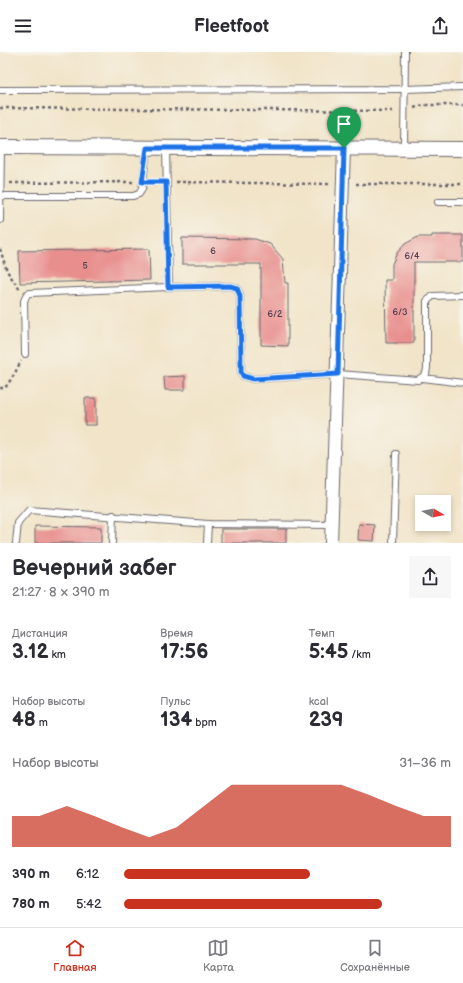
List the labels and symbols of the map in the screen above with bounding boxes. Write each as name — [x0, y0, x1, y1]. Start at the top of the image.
pin — [327, 107, 361, 148]
house number: 6 — [210, 246, 216, 257]
house number: 6/4 — [404, 251, 420, 262]
house number: 5 — [82, 261, 88, 272]
house number: 6/3 — [392, 307, 408, 318]
house number: 6/2 — [268, 309, 283, 320]
north arrow — [415, 495, 451, 531]

